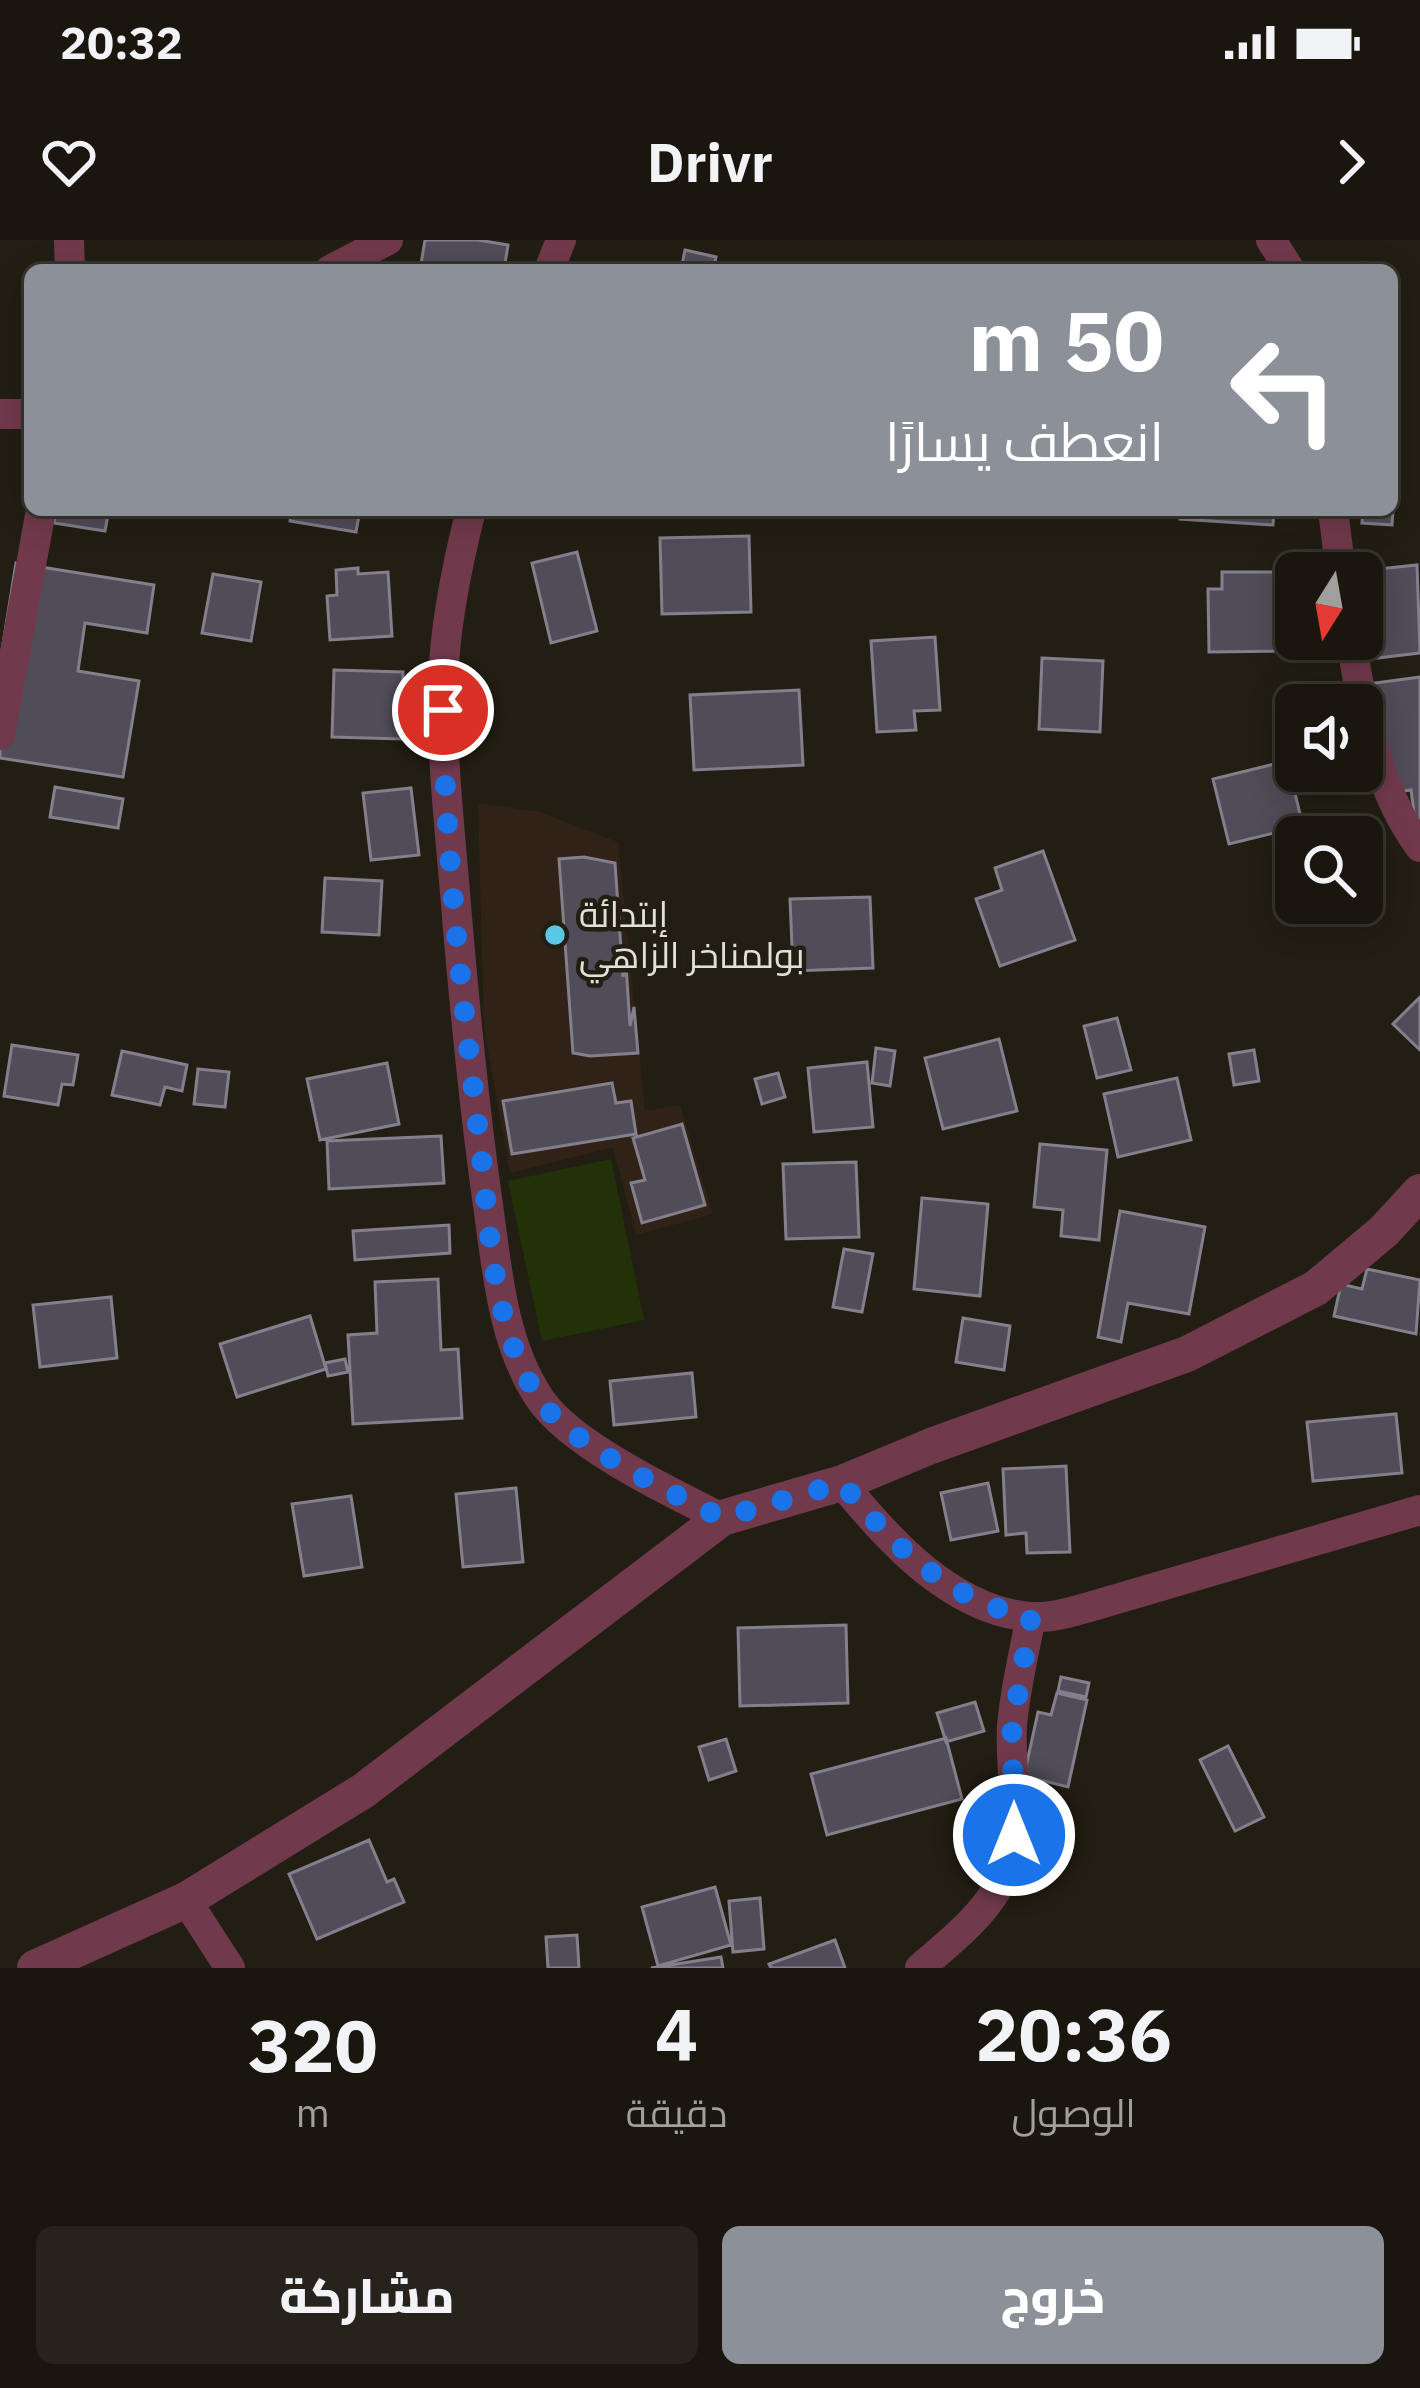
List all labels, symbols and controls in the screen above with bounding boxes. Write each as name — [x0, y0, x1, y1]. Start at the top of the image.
text: 20:32 — [60, 13, 183, 71]
text: Drivr — [647, 127, 773, 197]
icon: heart — [36, 129, 102, 195]
icon: forward — [1318, 129, 1384, 195]
text: 50 m — [968, 285, 1164, 394]
icon: left — [1206, 312, 1362, 468]
text: انعطف يسارًا — [885, 406, 1164, 476]
north arrow — [1275, 552, 1383, 660]
map controls — [1275, 552, 1383, 924]
pin — [392, 659, 494, 761]
icon: arrive — [410, 677, 476, 743]
button: sound — [1275, 684, 1383, 792]
button: search — [1275, 816, 1383, 924]
place label: إبتدائة بولمناخر الزاهي — [579, 890, 805, 984]
marker: إبتدائة بولمناخر الزاهي — [542, 922, 568, 948]
position arrow — [951, 1772, 1077, 1898]
text: 4 — [655, 1987, 698, 2081]
text: 20:36 — [975, 1987, 1172, 2081]
text: 320 — [248, 1998, 378, 2092]
text: m — [296, 2087, 330, 2138]
text: دقيقة — [626, 2087, 727, 2138]
text: الوصول — [1011, 2087, 1136, 2138]
button: مشاركة — [36, 2226, 698, 2364]
button: خروج — [722, 2226, 1384, 2364]

